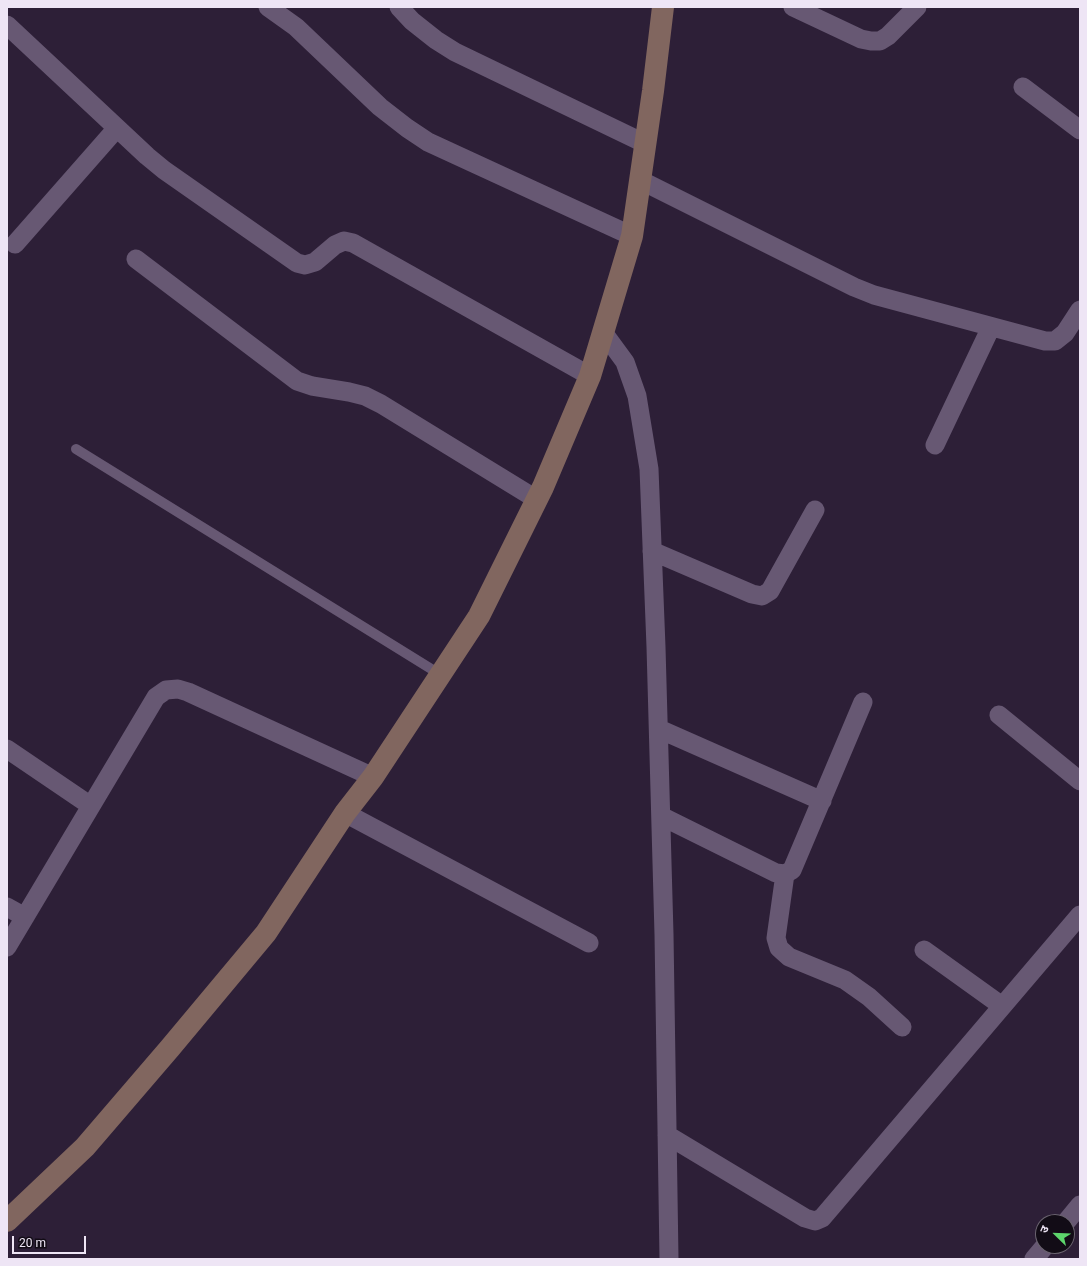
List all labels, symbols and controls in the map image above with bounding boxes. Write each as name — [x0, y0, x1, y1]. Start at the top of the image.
north arrow — [1035, 1214, 1075, 1254]
text: उ — [1037, 1224, 1052, 1235]
scale bar — [14, 1228, 88, 1254]
text: 20 m — [19, 1236, 46, 1250]

